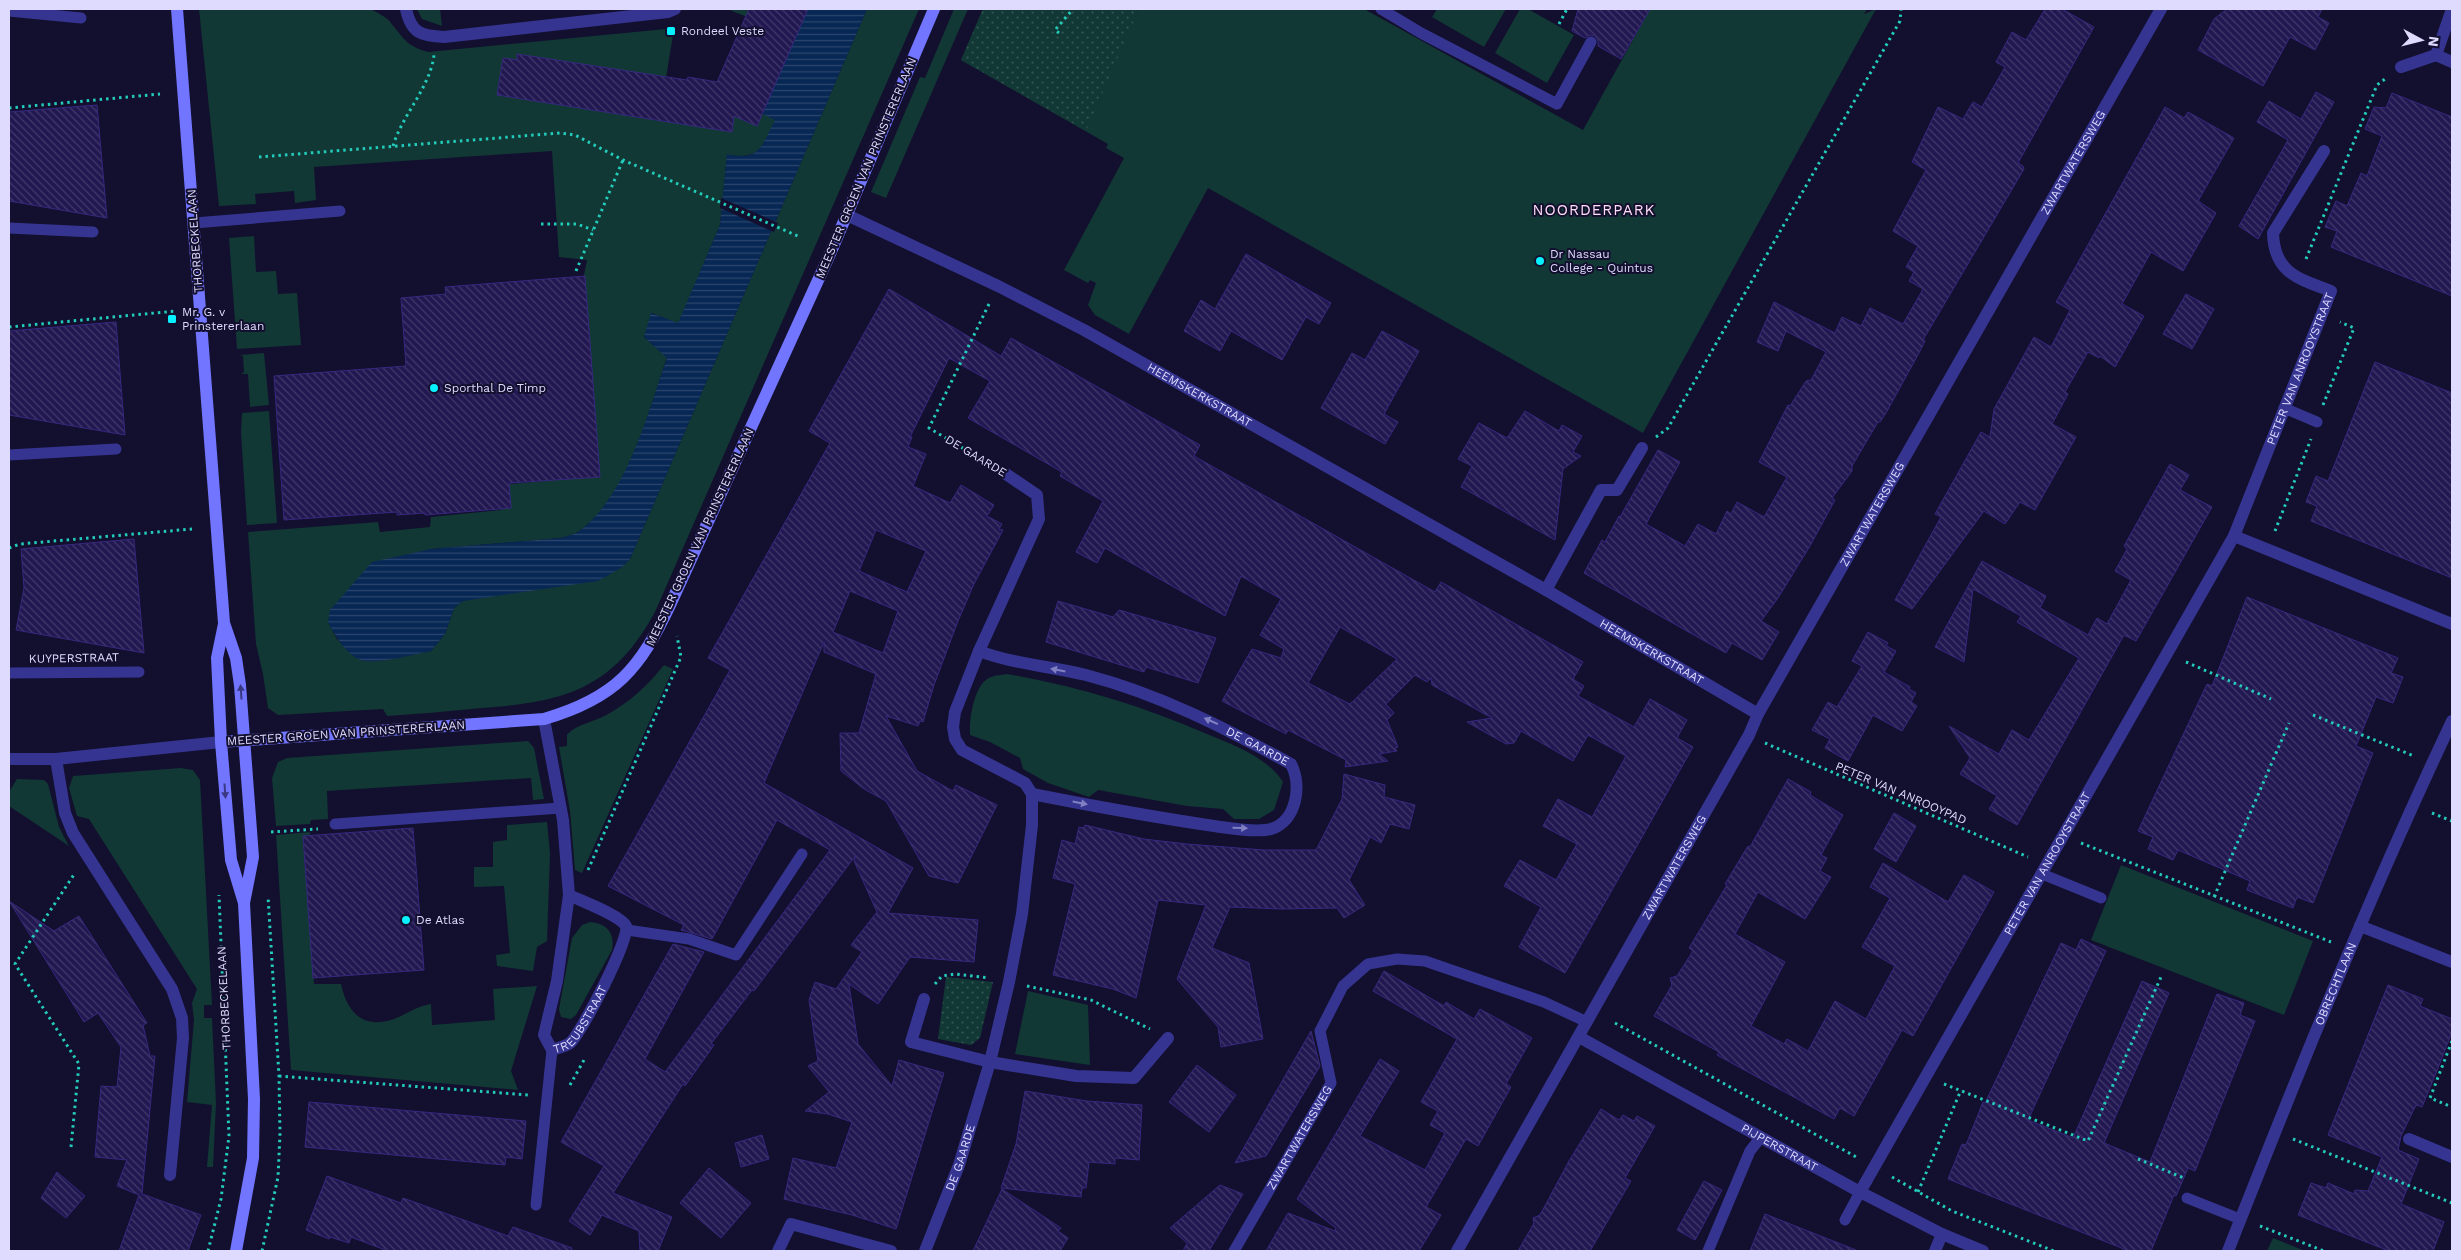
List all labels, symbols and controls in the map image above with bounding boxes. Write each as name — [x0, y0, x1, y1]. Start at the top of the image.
north arrow — [2396, 15, 2446, 65]
place label: Rondeel Veste — [681, 24, 764, 38]
marker: Rondeel Veste — [665, 25, 677, 37]
text: N — [2425, 35, 2442, 48]
street label: MEESTER GROEN VAN PRINSTERERLAAN — [813, 55, 919, 281]
street label: ZWARTWATERSWEG — [2038, 108, 2109, 217]
street label: THORBECKELAAN — [184, 189, 206, 293]
district label: NOORDERPARK — [1533, 201, 1655, 219]
place label: Dr Nassau College - Quintus — [1550, 247, 1653, 275]
marker: Dr Nassau College - Quintus — [1534, 255, 1546, 267]
street label: PETER VAN ANROOYSTRAAT — [2264, 291, 2337, 447]
place label: Mr. G. v Prinstererlaan — [182, 305, 264, 333]
marker: Mr. G. v Prinstererlaan — [166, 313, 178, 325]
street label: HEEMSKERKSTRAAT — [1145, 360, 1254, 430]
place label: Sporthal De Timp — [444, 381, 546, 395]
marker: Sporthal De Timp — [428, 382, 440, 394]
street label: MEESTER GROEN VAN PRINSTERERLAAN — [643, 426, 757, 648]
street label: DE GAARDE — [943, 432, 1010, 480]
street label: ZWARTWATERSWEG — [1837, 460, 1908, 569]
street label: HEEMSKERKSTRAAT — [1597, 616, 1706, 688]
street label: KUYPERSTRAAT — [29, 650, 119, 666]
one-way arrow — [1049, 665, 1065, 673]
one-way arrow — [236, 683, 244, 699]
one-way arrow — [1204, 717, 1218, 725]
street label: MEESTER GROEN VAN PRINSTERERLAAN — [226, 718, 466, 748]
street label: DE GAARDE — [1224, 724, 1292, 769]
street label: PETER VAN ANROOYPAD — [1833, 759, 1969, 827]
one-way arrow — [221, 783, 229, 799]
street label: PETER VAN ANROOYSTRAAT — [2001, 790, 2094, 938]
one-way arrow — [1072, 799, 1088, 807]
street label: ZWARTWATERSWEG — [1639, 813, 1709, 922]
one-way arrow — [1233, 825, 1249, 833]
place label: De Atlas — [416, 913, 465, 927]
marker: De Atlas — [400, 914, 412, 926]
street label: OBRECHTLAAN — [2312, 940, 2359, 1027]
street label: THORBECKELAAN — [214, 946, 234, 1050]
street label: TREUBSTRAAT — [551, 983, 610, 1056]
street label: ZWARTWATERSWEG — [1264, 1083, 1335, 1192]
street label: PIJPERSTRAAT — [1739, 1121, 1820, 1174]
street label: DE GAARDE — [943, 1122, 978, 1193]

